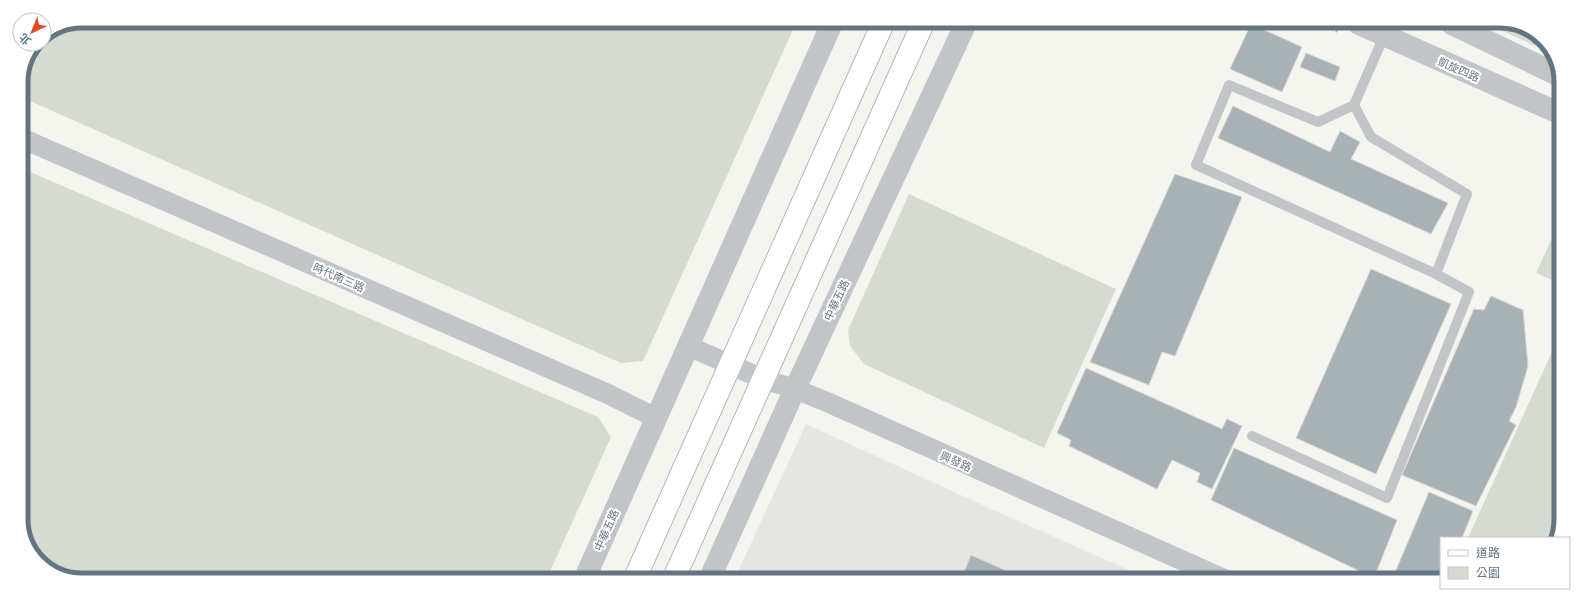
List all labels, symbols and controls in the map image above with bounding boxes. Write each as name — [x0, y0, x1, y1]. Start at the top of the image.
north arrow — [12, 12, 52, 52]
text: 北 — [16, 31, 33, 48]
street label: 凱旋四路 — [1436, 54, 1482, 84]
street label: 時代南三路 — [311, 260, 367, 294]
street label: 中華五路 — [821, 277, 851, 323]
street label: 興發路 — [938, 448, 974, 474]
street label: 中華五路 — [591, 507, 621, 553]
legend — [1440, 537, 1570, 589]
text: 道路 — [1476, 545, 1500, 560]
text: 公園 — [1476, 565, 1500, 580]

